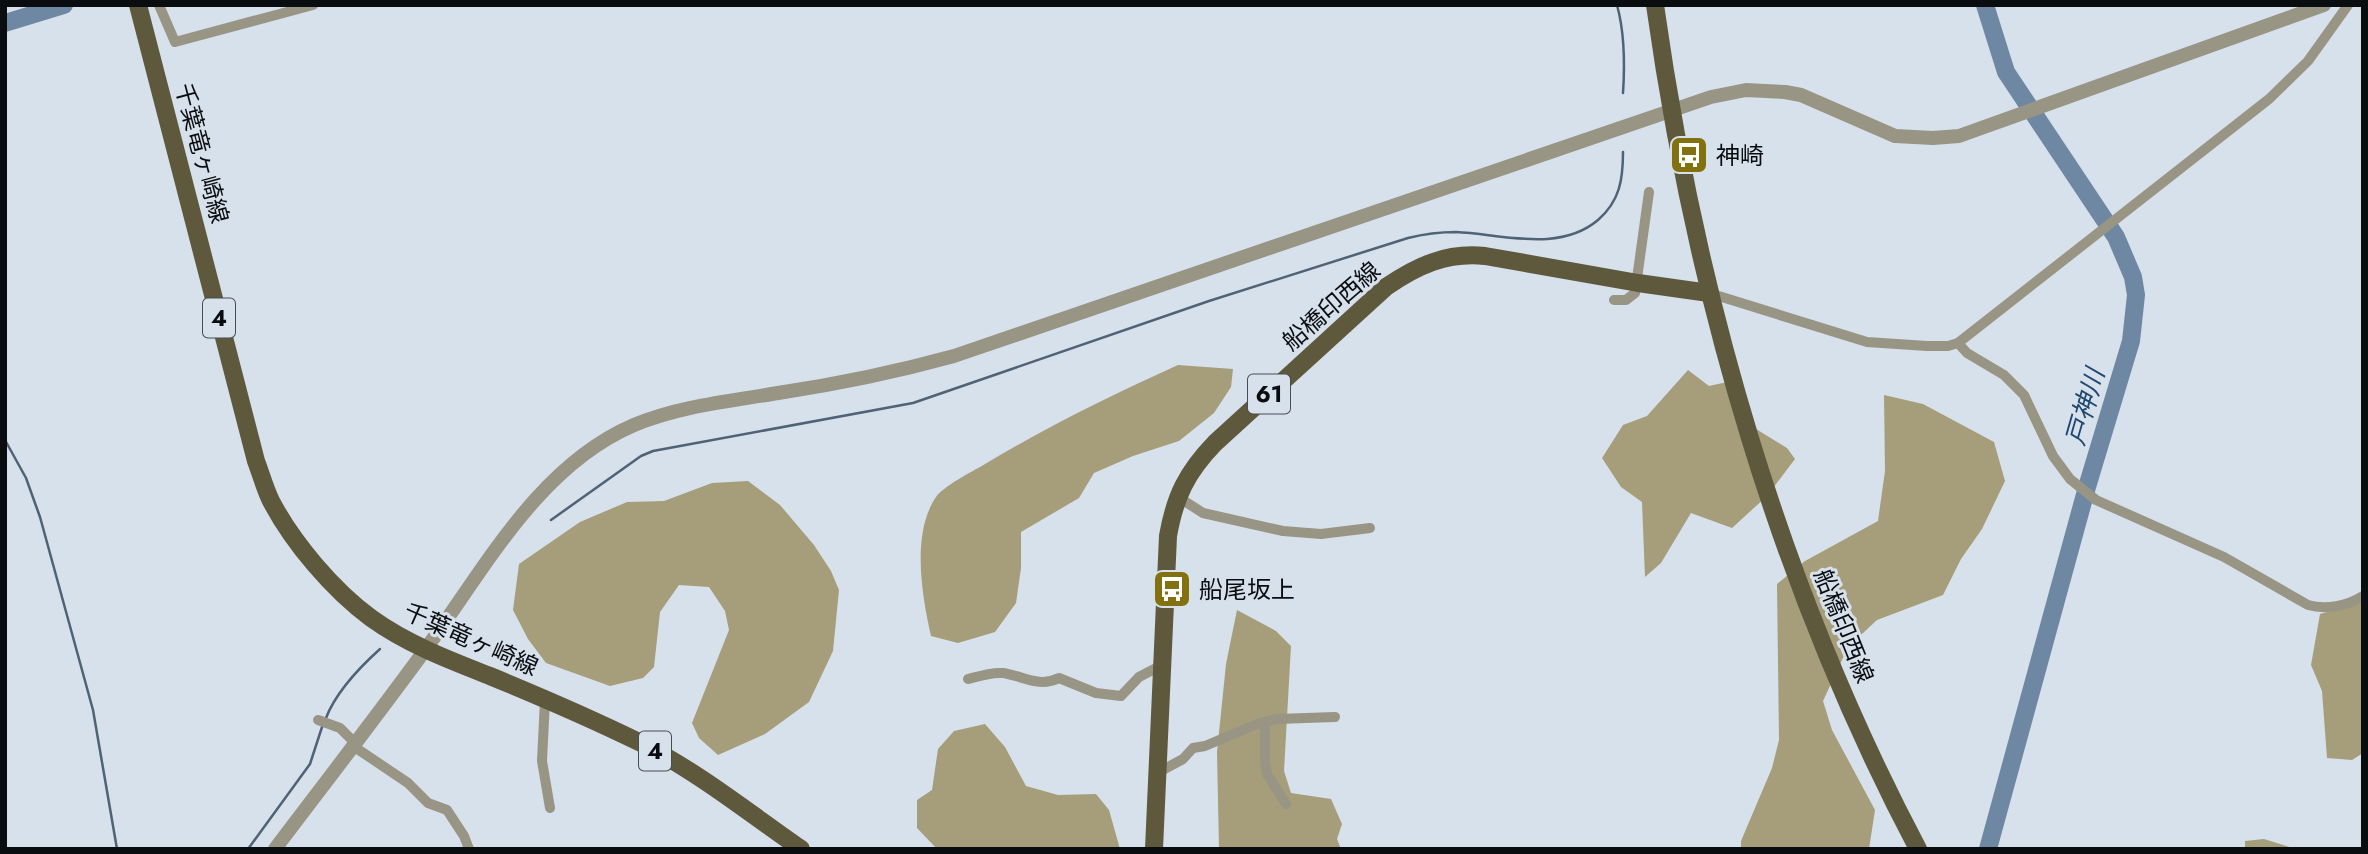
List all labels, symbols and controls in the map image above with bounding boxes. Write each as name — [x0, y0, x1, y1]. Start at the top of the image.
street label: 千葉竜ヶ崎線 — [166, 79, 238, 227]
bus stop icon: 神崎 — [1668, 134, 1710, 176]
place label: 神崎 — [1716, 138, 1764, 173]
street label: 船橋印西線 — [1274, 253, 1388, 359]
road number: 4 — [203, 298, 235, 338]
water label: 戸神川 — [2056, 361, 2115, 450]
road number: 61 — [1248, 374, 1290, 414]
street label: 船橋印西線 — [1805, 564, 1883, 688]
bus stop icon: 船尾坂上 — [1151, 568, 1193, 610]
place label: 船尾坂上 — [1199, 572, 1295, 607]
street label: 千葉竜ヶ崎線 — [398, 594, 544, 684]
road number: 4 — [639, 732, 671, 771]

